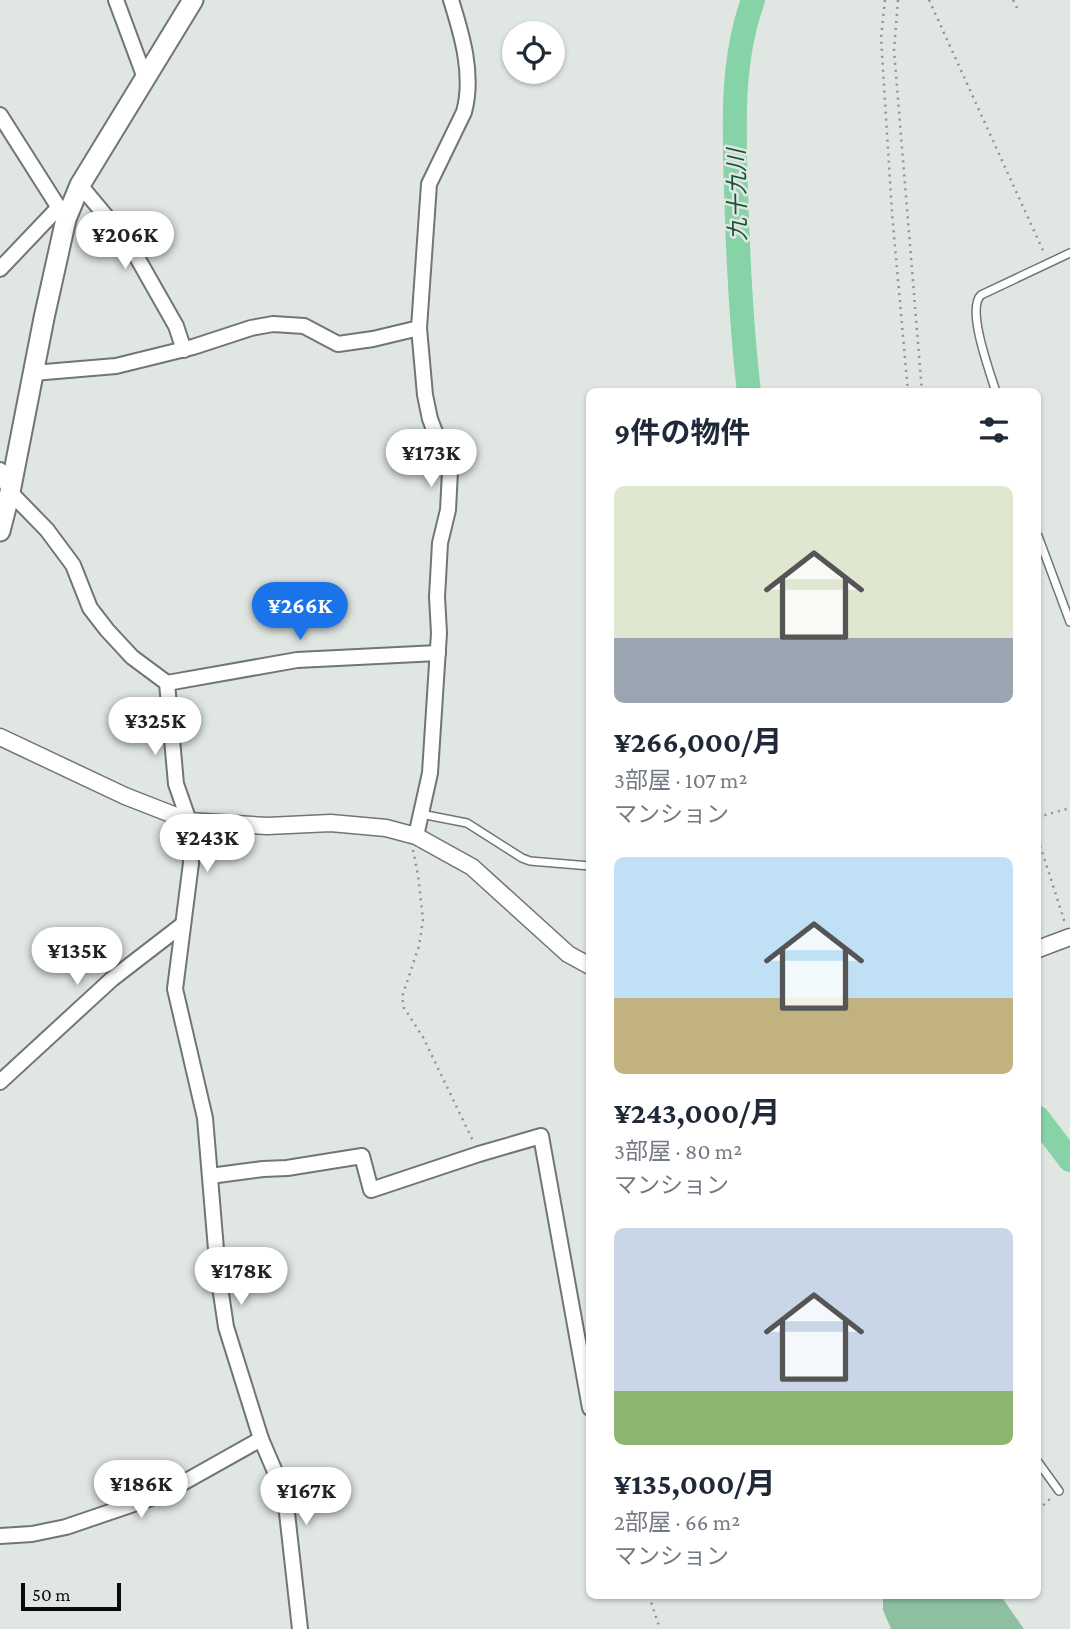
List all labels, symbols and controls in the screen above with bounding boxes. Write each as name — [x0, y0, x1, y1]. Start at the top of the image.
map controls — [502, 21, 565, 84]
button: locate — [502, 21, 565, 84]
water label: 九十九川 — [723, 146, 751, 241]
pin: ¥206K — [76, 212, 174, 271]
text: ¥206K — [92, 221, 158, 247]
icon: filters — [975, 411, 1013, 449]
text: 9件の物件 — [614, 416, 750, 449]
pin: ¥173K — [382, 430, 480, 489]
text: ¥173K — [402, 439, 460, 465]
icon: home — [751, 532, 877, 658]
pin: ¥266K — [251, 582, 349, 642]
text: ¥266K — [268, 592, 332, 618]
pin: ¥325K — [106, 698, 204, 757]
text: ¥325K — [124, 707, 186, 733]
text: ¥266,000/月 — [614, 725, 782, 758]
text: 3部屋 · 107 m² — [614, 767, 748, 793]
text: マンション — [614, 801, 729, 827]
pin: ¥243K — [158, 814, 256, 874]
text: ¥243K — [176, 824, 238, 850]
icon: home — [751, 903, 877, 1029]
pin: ¥135K — [28, 928, 126, 987]
text: ¥135K — [48, 937, 106, 963]
text: ¥243,000/月 — [614, 1096, 780, 1129]
text: 3部屋 · 80 m² — [614, 1138, 742, 1164]
text: マンション — [614, 1172, 729, 1198]
pin: ¥178K — [192, 1248, 290, 1307]
text: ¥178K — [211, 1257, 271, 1283]
icon: home — [751, 1274, 877, 1400]
pin: ¥186K — [92, 1460, 190, 1520]
text: ¥135,000/月 — [614, 1467, 775, 1500]
pin: ¥167K — [257, 1468, 355, 1527]
text: ¥186K — [110, 1470, 172, 1496]
text: ¥167K — [276, 1477, 336, 1503]
text: 2部屋 · 66 m² — [614, 1509, 740, 1535]
text: マンション — [614, 1543, 729, 1569]
scale bar — [21, 1580, 121, 1612]
text: 50 m — [32, 1584, 71, 1605]

